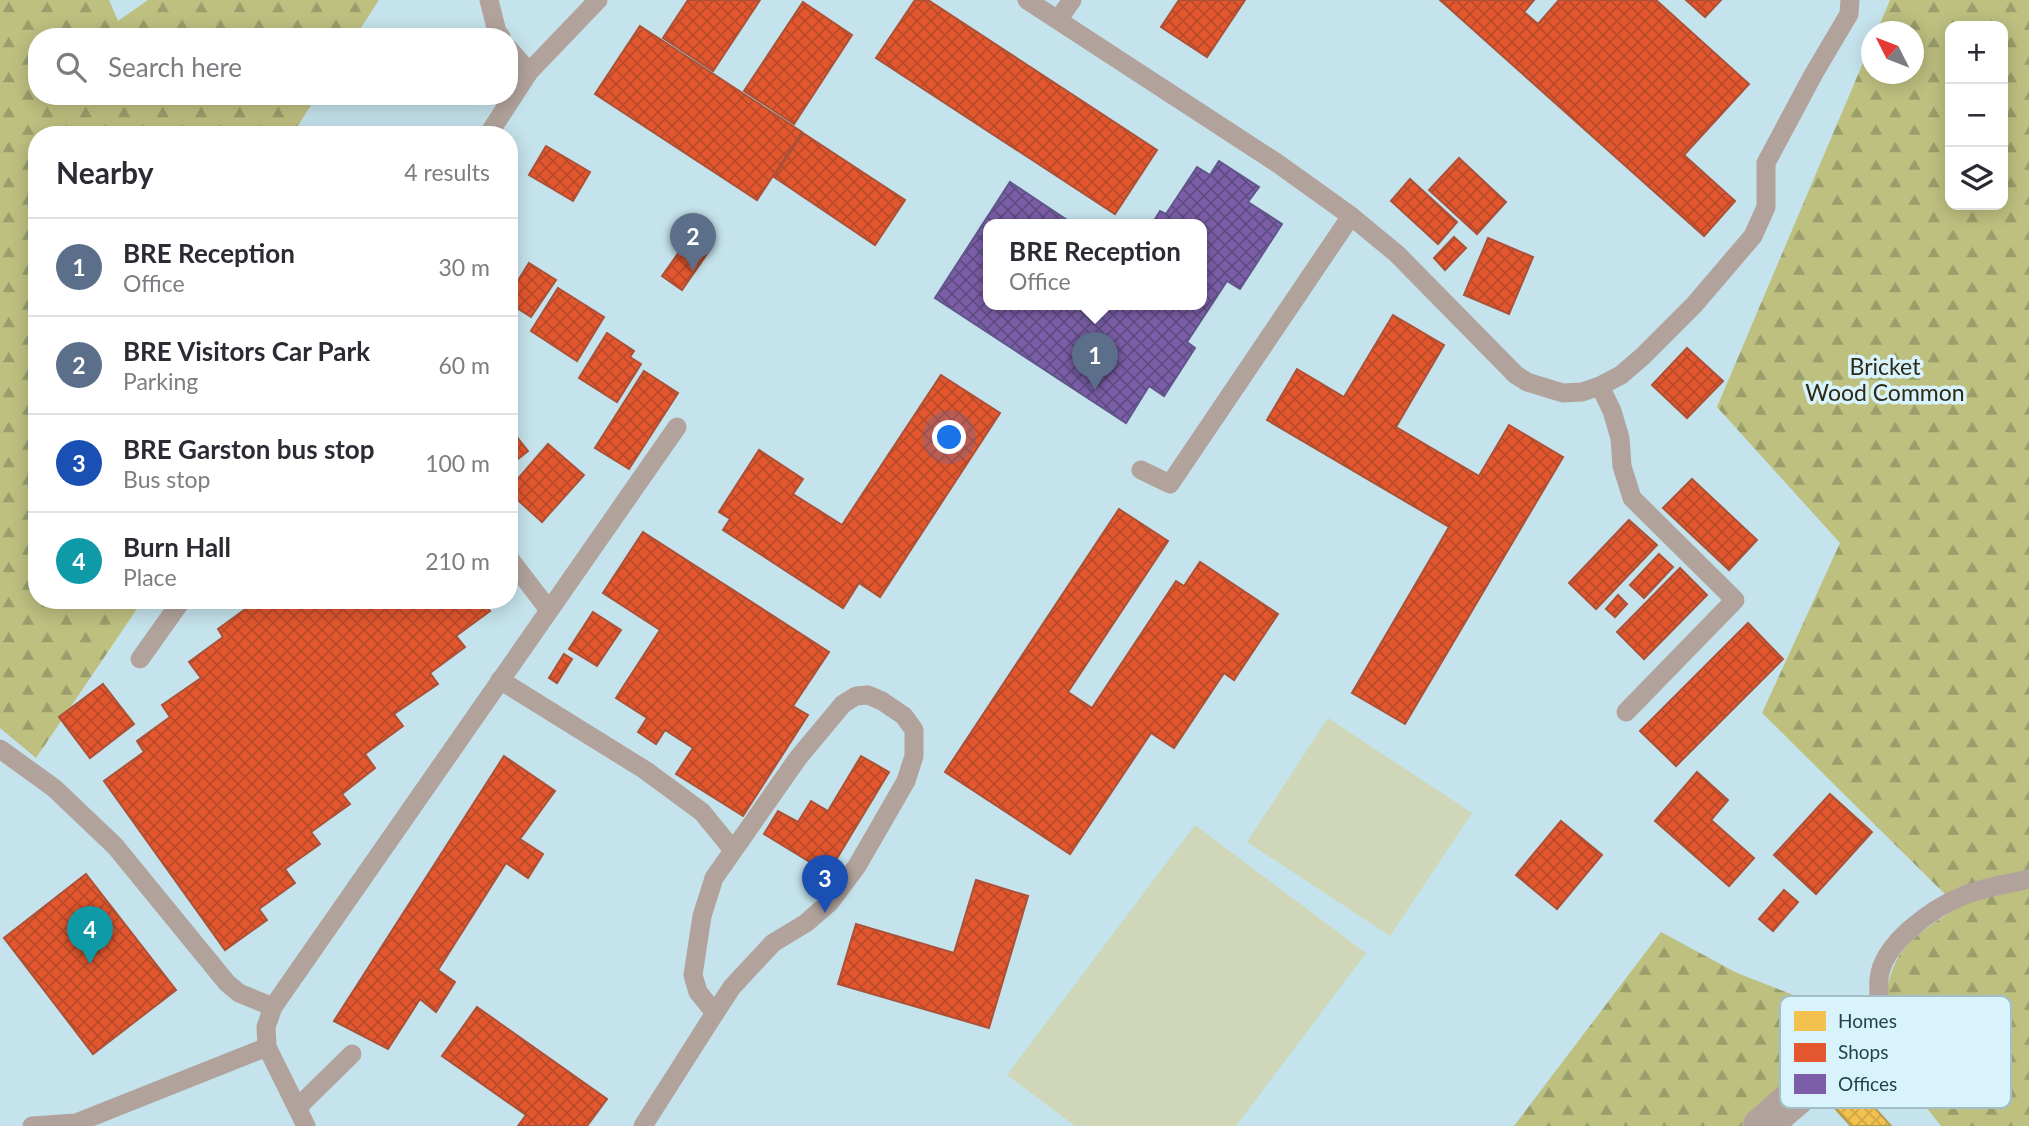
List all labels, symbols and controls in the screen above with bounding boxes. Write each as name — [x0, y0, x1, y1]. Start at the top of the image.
north arrow — [1861, 21, 1924, 84]
map controls — [1945, 21, 2008, 210]
button: + — [1945, 21, 2008, 84]
search box — [28, 28, 518, 105]
icon: search — [52, 48, 90, 86]
text: Search here — [108, 51, 242, 83]
button: − — [1945, 84, 2008, 147]
button: layers — [1945, 147, 2008, 210]
text: Nearby — [56, 154, 154, 190]
text: 4 results — [404, 158, 490, 186]
pin: 2 — [670, 213, 716, 271]
popup — [983, 219, 1207, 310]
text: BRE Reception — [1009, 235, 1181, 267]
text: BRE Reception — [123, 237, 295, 269]
text: 1 — [72, 253, 86, 281]
text: 30 m — [439, 253, 490, 281]
text: Office — [1009, 267, 1071, 295]
text: Office — [123, 269, 185, 297]
pin: 1 — [1072, 332, 1118, 390]
text: BRE Visitors Car Park — [123, 335, 370, 367]
text: 2 — [72, 351, 86, 379]
text: 60 m — [439, 351, 490, 379]
park label: Bricket Wood Common — [1805, 352, 1965, 406]
text: Parking — [123, 367, 198, 395]
your location — [932, 420, 966, 454]
text: BRE Garston bus stop — [123, 433, 375, 465]
text: 3 — [72, 449, 86, 477]
text: 100 m — [425, 449, 490, 477]
text: Bus stop — [123, 465, 210, 493]
text: Burn Hall — [123, 531, 231, 563]
text: 4 — [72, 547, 86, 575]
text: 210 m — [425, 547, 490, 575]
text: Place — [123, 563, 177, 591]
pin: 3 — [802, 855, 848, 913]
pin: 4 — [67, 906, 113, 964]
legend — [1780, 996, 2011, 1108]
text: Homes — [1838, 1009, 1897, 1032]
text: Shops — [1838, 1040, 1888, 1063]
text: Offices — [1838, 1072, 1897, 1095]

